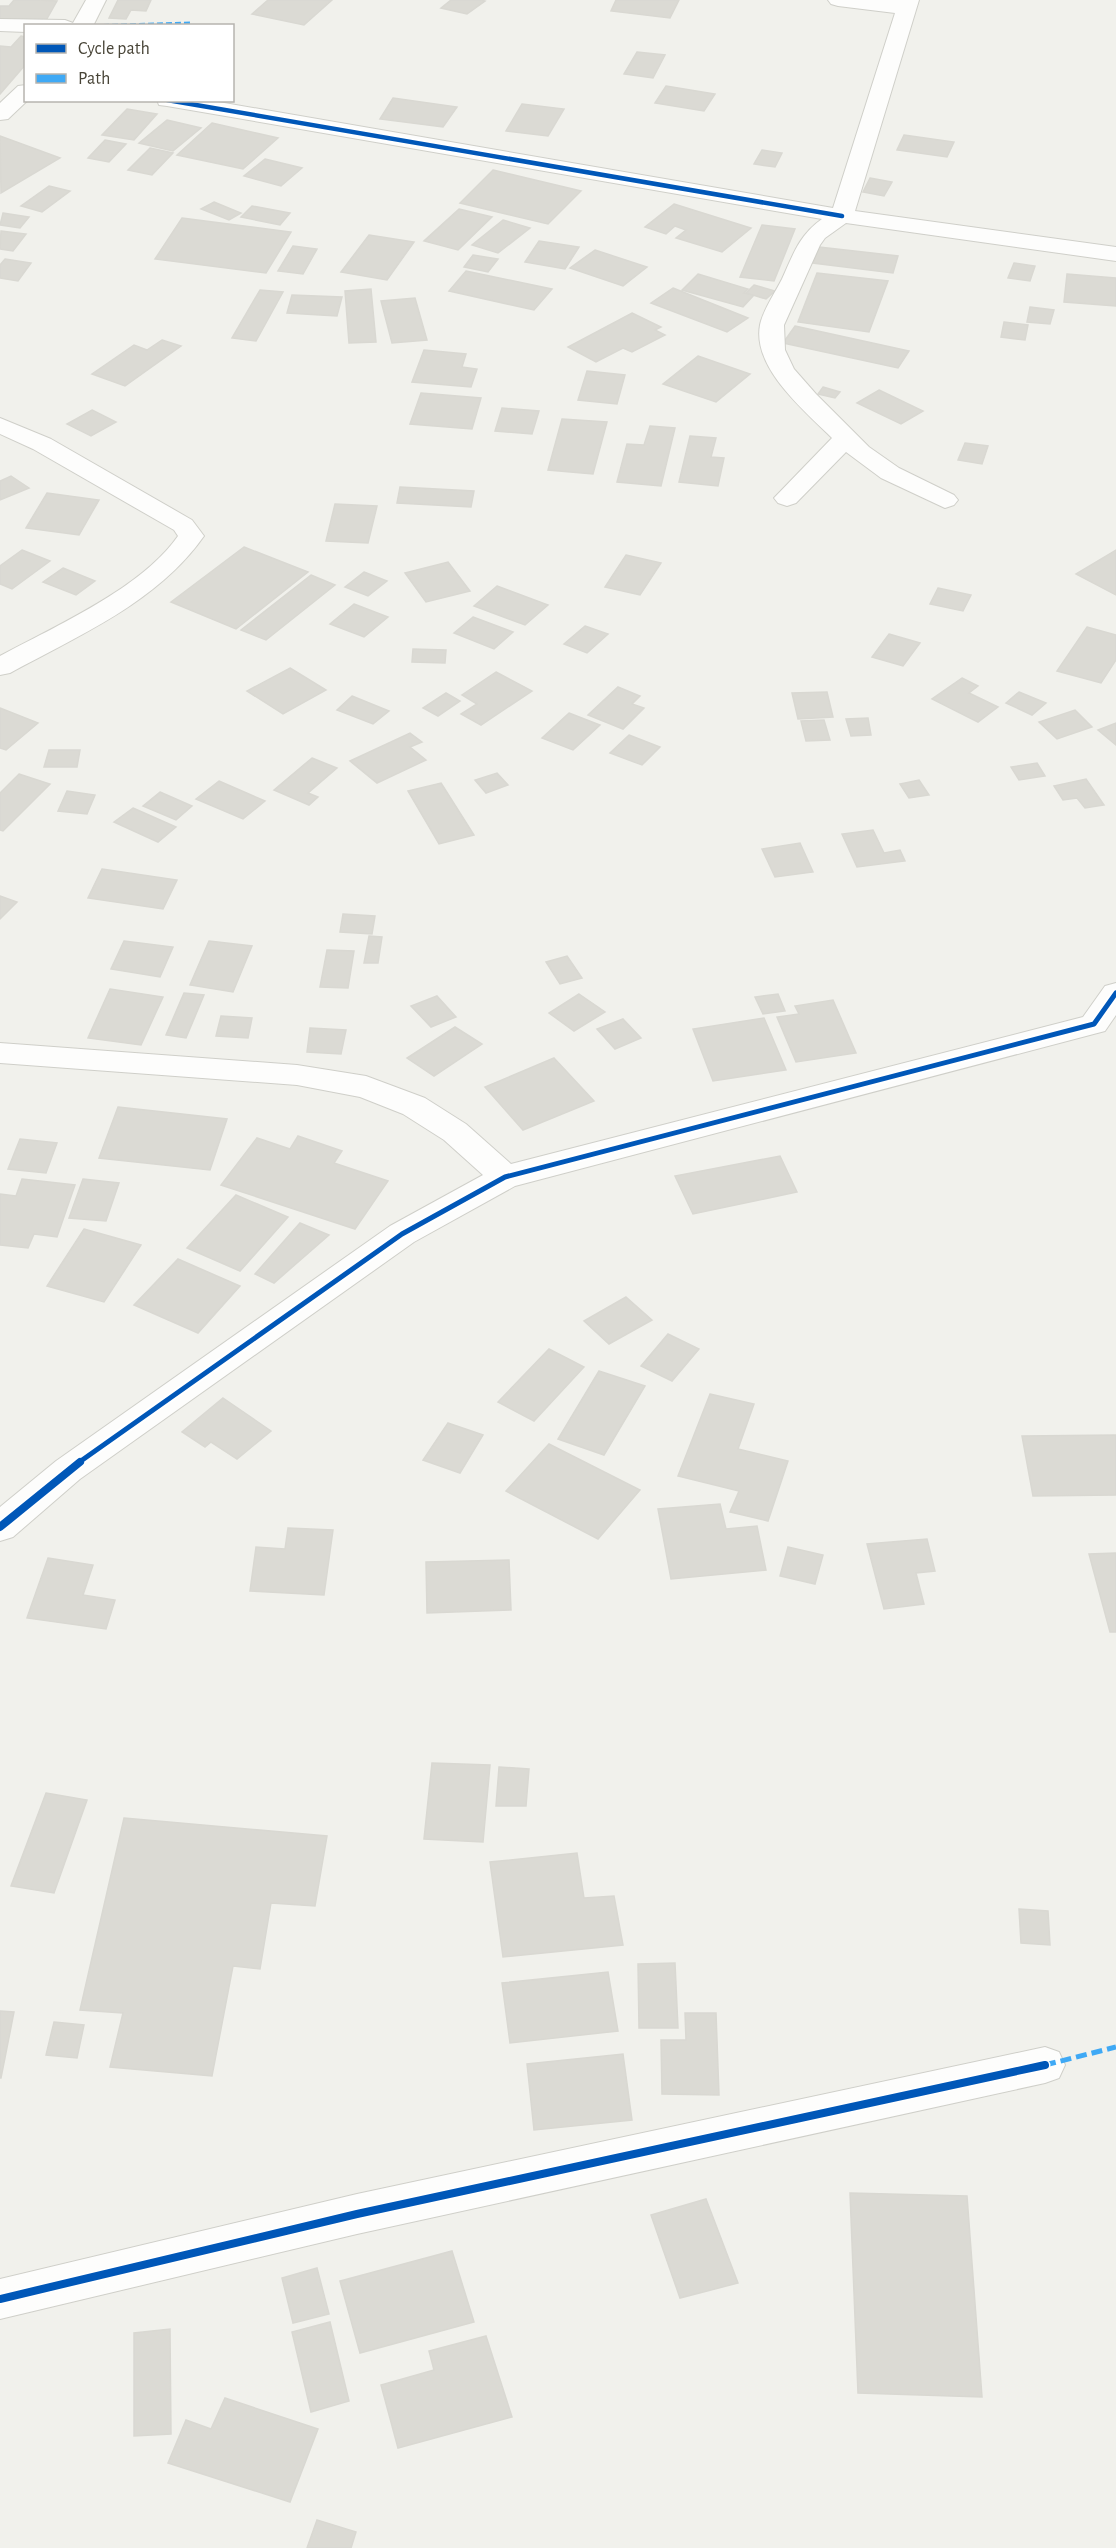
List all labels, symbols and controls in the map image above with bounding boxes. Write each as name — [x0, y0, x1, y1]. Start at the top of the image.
legend — [24, 24, 234, 102]
text: Cycle path — [78, 40, 150, 58]
text: Path — [78, 70, 110, 88]

